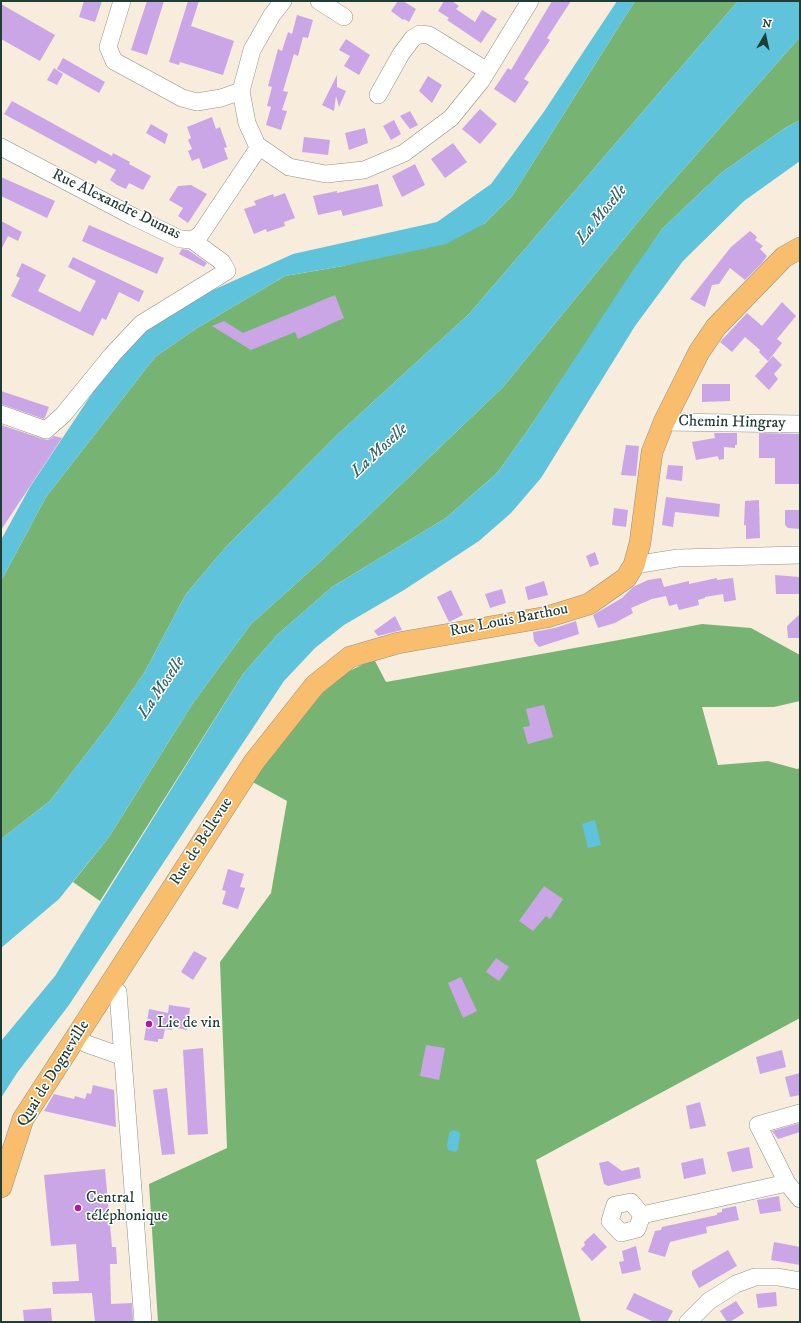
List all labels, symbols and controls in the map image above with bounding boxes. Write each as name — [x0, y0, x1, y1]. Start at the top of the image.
north arrow — [745, 16, 785, 56]
text: N — [761, 17, 772, 32]
street label: Rue Alexandre Dumas — [49, 166, 183, 244]
water label: La Moselle — [572, 181, 632, 249]
street label: Chemin Hingray — [678, 412, 786, 434]
water label: La Moselle — [347, 420, 413, 482]
street label: Rue Louis Barthou — [448, 600, 570, 642]
water label: La Moselle — [134, 653, 190, 723]
street label: Rue de Bellevue — [167, 795, 237, 889]
place label: Lie de vin — [157, 1014, 220, 1034]
street label: Quai de Dogneville — [14, 1017, 94, 1131]
marker: Lie de vin — [144, 1019, 154, 1029]
place label: Central téléphonique — [86, 1189, 168, 1227]
marker: Central téléphonique — [73, 1203, 83, 1213]

